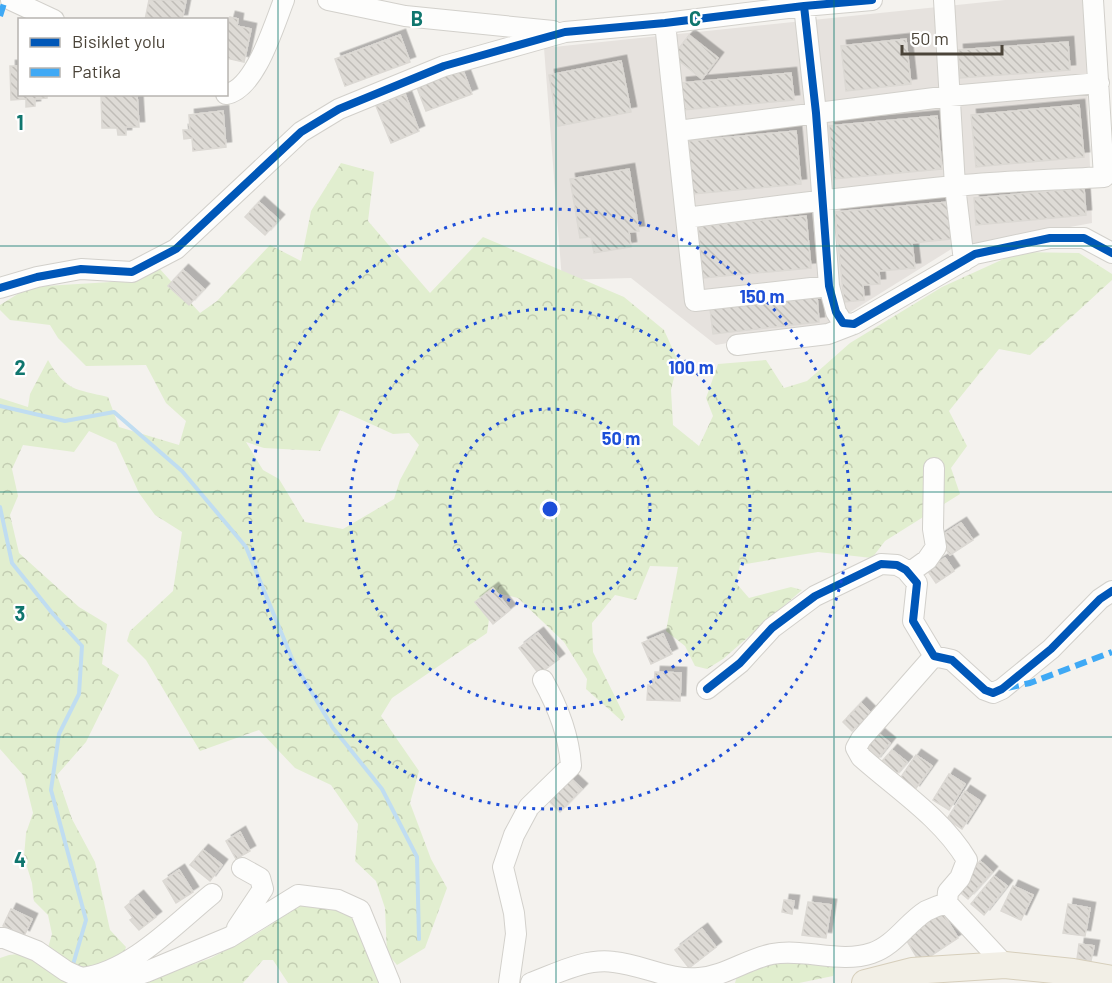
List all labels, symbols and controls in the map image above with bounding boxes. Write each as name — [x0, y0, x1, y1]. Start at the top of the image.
text: B — [411, 6, 423, 30]
text: C — [689, 6, 701, 30]
legend — [18, 18, 228, 96]
scale bar — [902, 18, 1002, 56]
text: 50 m — [911, 27, 949, 49]
text: Bisiklet yolu — [72, 30, 166, 52]
text: Patika — [72, 60, 121, 82]
text: 1 — [16, 110, 24, 134]
text: 150 m — [740, 285, 784, 307]
text: 2 — [14, 355, 26, 379]
text: 100 m — [668, 356, 714, 378]
text: 50 m — [602, 427, 640, 449]
centre of rings — [540, 499, 560, 519]
text: 3 — [15, 601, 25, 625]
text: 4 — [14, 847, 26, 871]

